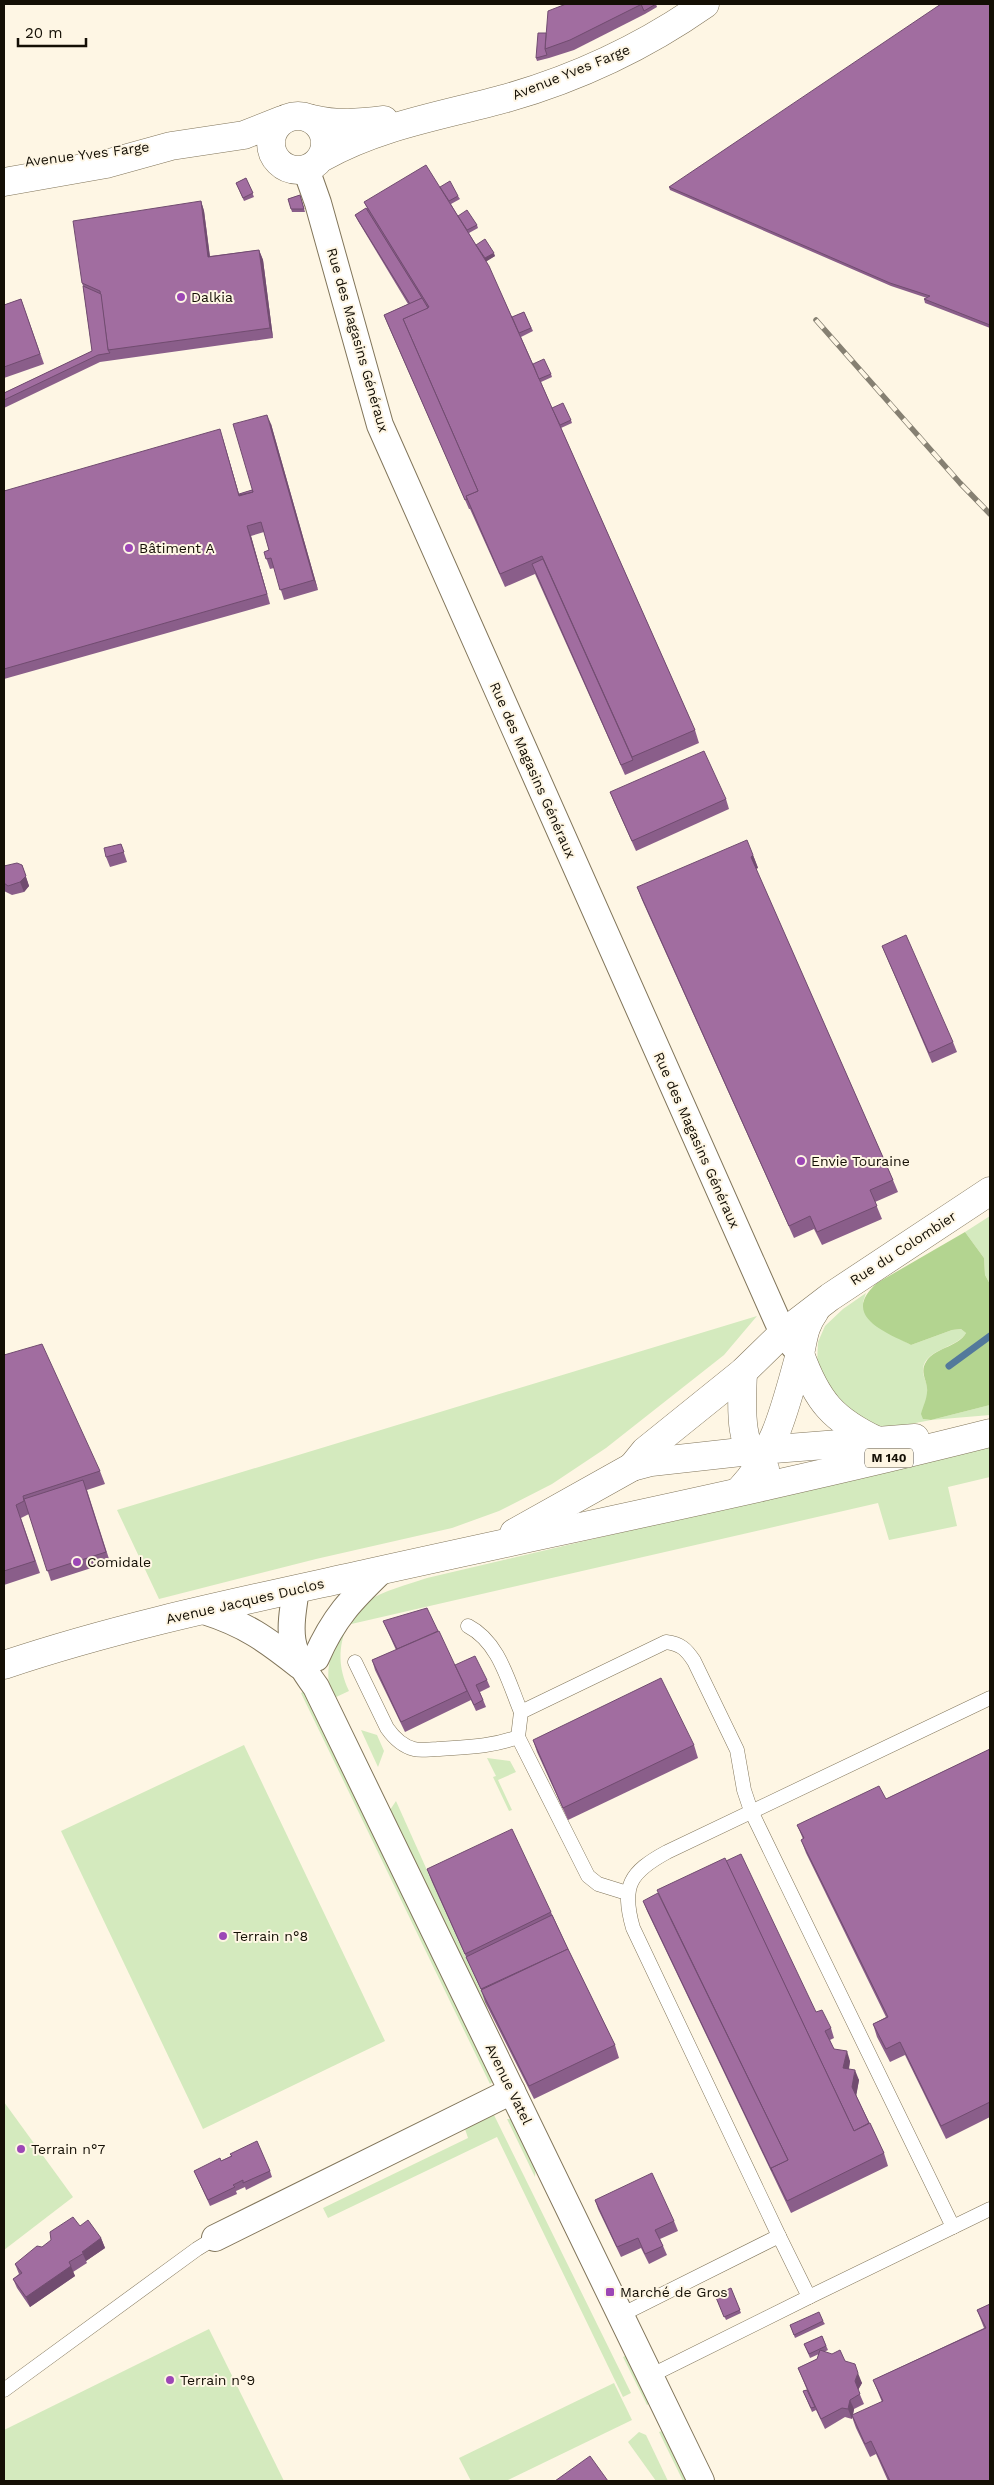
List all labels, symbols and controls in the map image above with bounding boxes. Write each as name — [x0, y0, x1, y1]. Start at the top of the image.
scale bar — [18, 15, 85, 47]
text: 20 m — [25, 24, 63, 42]
street label: Avenue Yves Farge — [510, 41, 632, 103]
street label: Avenue Yves Farge — [24, 138, 150, 170]
street label: Rue des Magasins Généraux — [324, 246, 392, 434]
place label: Dalkia — [191, 289, 233, 305]
marker: Dalkia — [175, 291, 187, 303]
place label: Bâtiment A — [139, 540, 215, 556]
marker: Bâtiment A — [123, 542, 135, 554]
street label: Rue des Magasins Généraux — [487, 679, 579, 861]
street label: Rue des Magasins Généraux — [651, 1049, 743, 1231]
place label: Envie Touraine — [811, 1153, 910, 1169]
marker: Envie Touraine — [795, 1155, 807, 1167]
street label: Rue du Colombier — [847, 1208, 959, 1288]
road number: M 140 — [865, 1449, 913, 1468]
place label: Comidale — [87, 1554, 151, 1570]
marker: Comidale — [71, 1556, 83, 1568]
street label: Avenue Jacques Duclos — [164, 1575, 326, 1627]
place label: Terrain n°8 — [233, 1928, 308, 1944]
marker: Terrain n°8 — [217, 1930, 229, 1942]
street label: Avenue Vatel — [483, 2041, 536, 2128]
place label: Terrain n°7 — [31, 2141, 105, 2157]
marker: Terrain n°7 — [15, 2143, 27, 2155]
place label: Marché de Gros — [620, 2284, 728, 2300]
marker: Marché de Gros — [604, 2286, 616, 2298]
place label: Terrain n°9 — [180, 2372, 255, 2388]
marker: Terrain n°9 — [164, 2374, 176, 2386]

